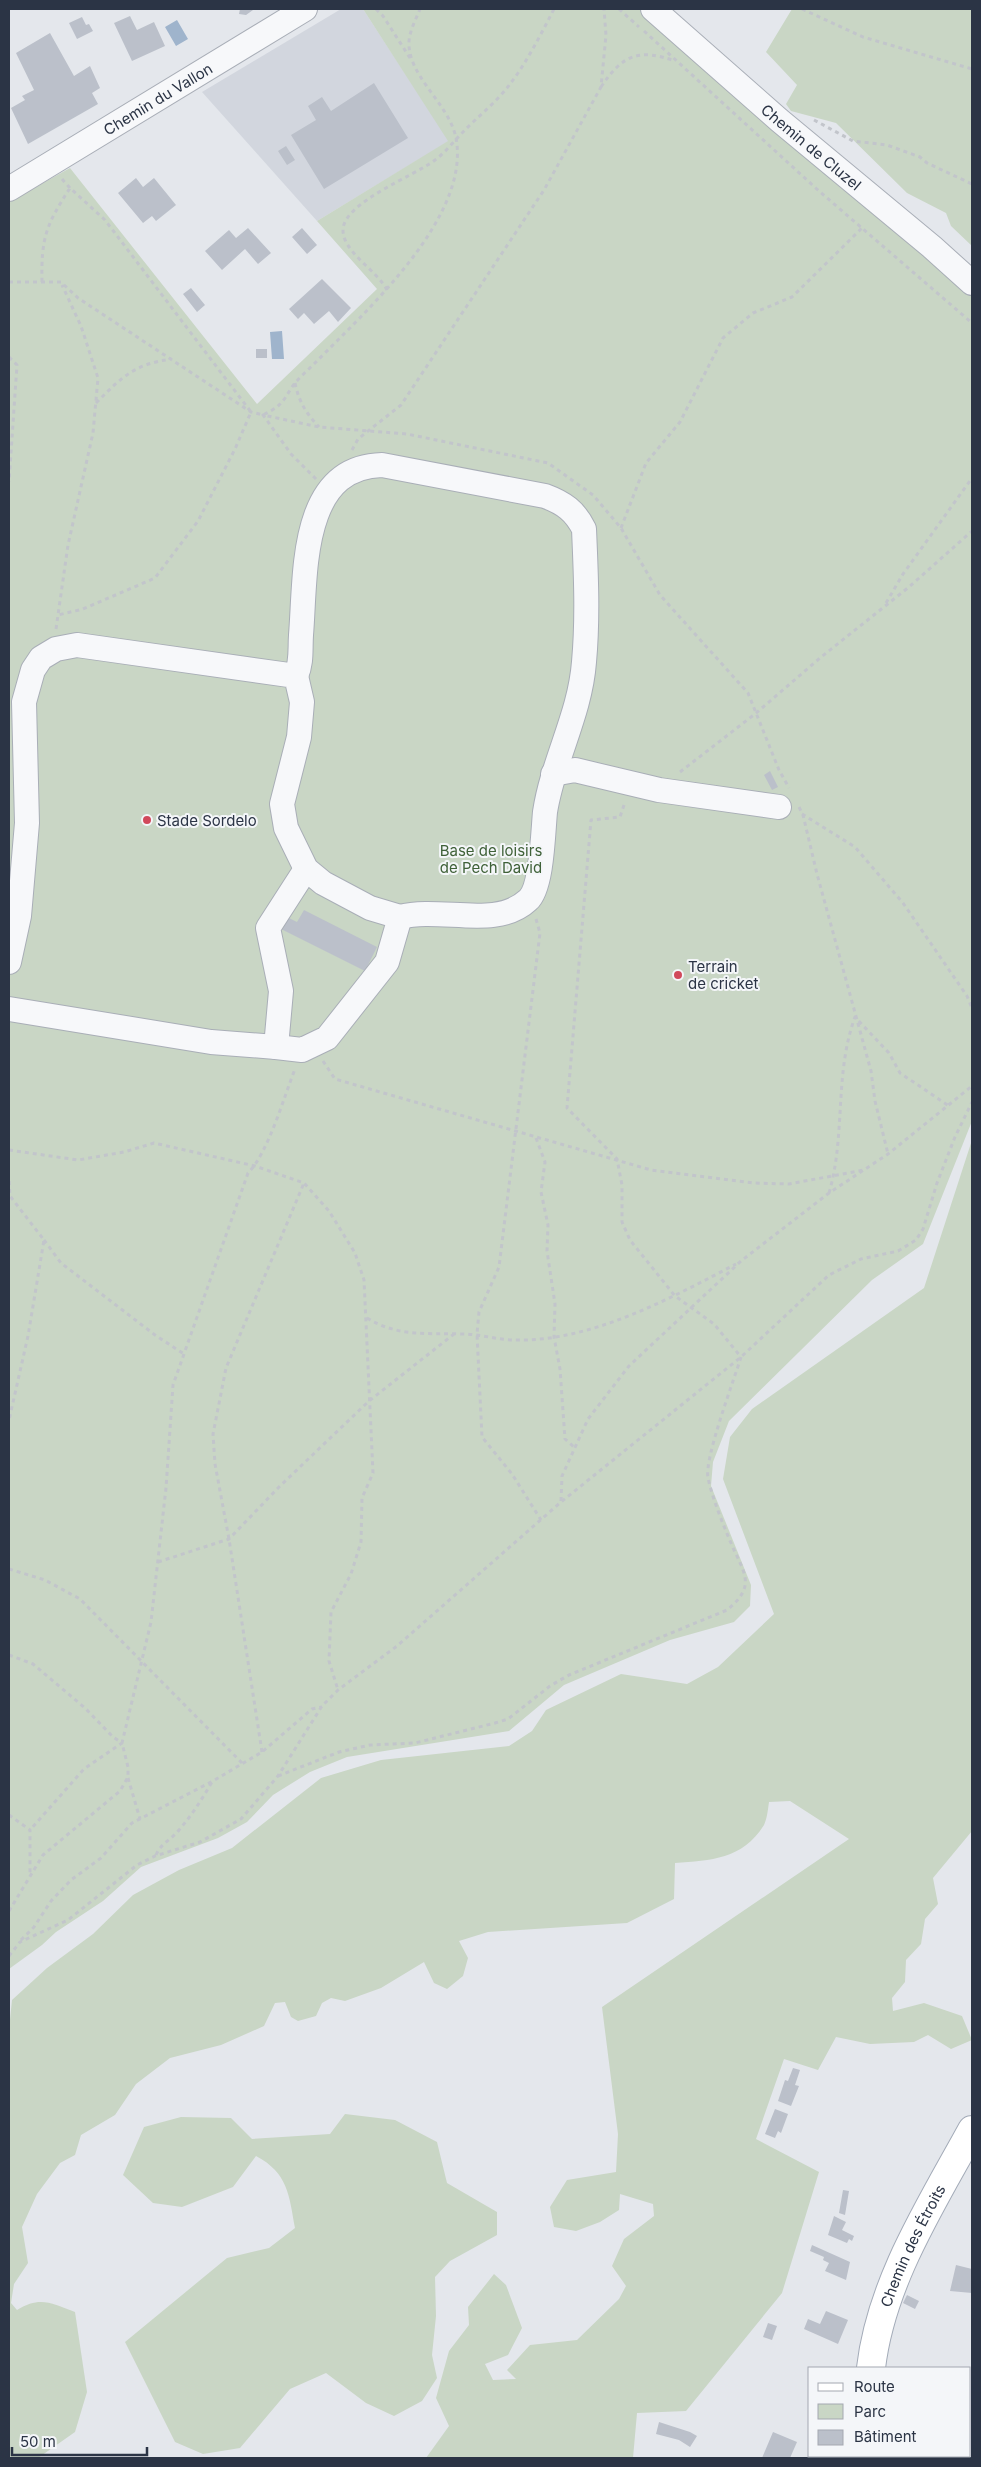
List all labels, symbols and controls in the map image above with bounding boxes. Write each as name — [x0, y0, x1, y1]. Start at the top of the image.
street label: Chemin du Vallon — [100, 58, 216, 139]
street label: Chemin de Cluzel — [758, 100, 865, 194]
place label: Stade Sordelo — [157, 811, 257, 830]
marker: Stade Sordelo — [141, 814, 153, 826]
park label: Base de loisirs de Pech David — [440, 841, 542, 877]
place label: Terrain de cricket — [688, 957, 758, 993]
marker: Terrain de cricket — [672, 969, 684, 981]
street label: Chemin des Étroits — [876, 2181, 949, 2309]
legend — [808, 2367, 971, 2457]
text: Route — [854, 2377, 895, 2396]
text: Parc — [854, 2402, 886, 2421]
scale bar — [12, 2424, 148, 2456]
text: Bâtiment — [854, 2427, 917, 2446]
text: 50 m — [20, 2432, 56, 2451]

